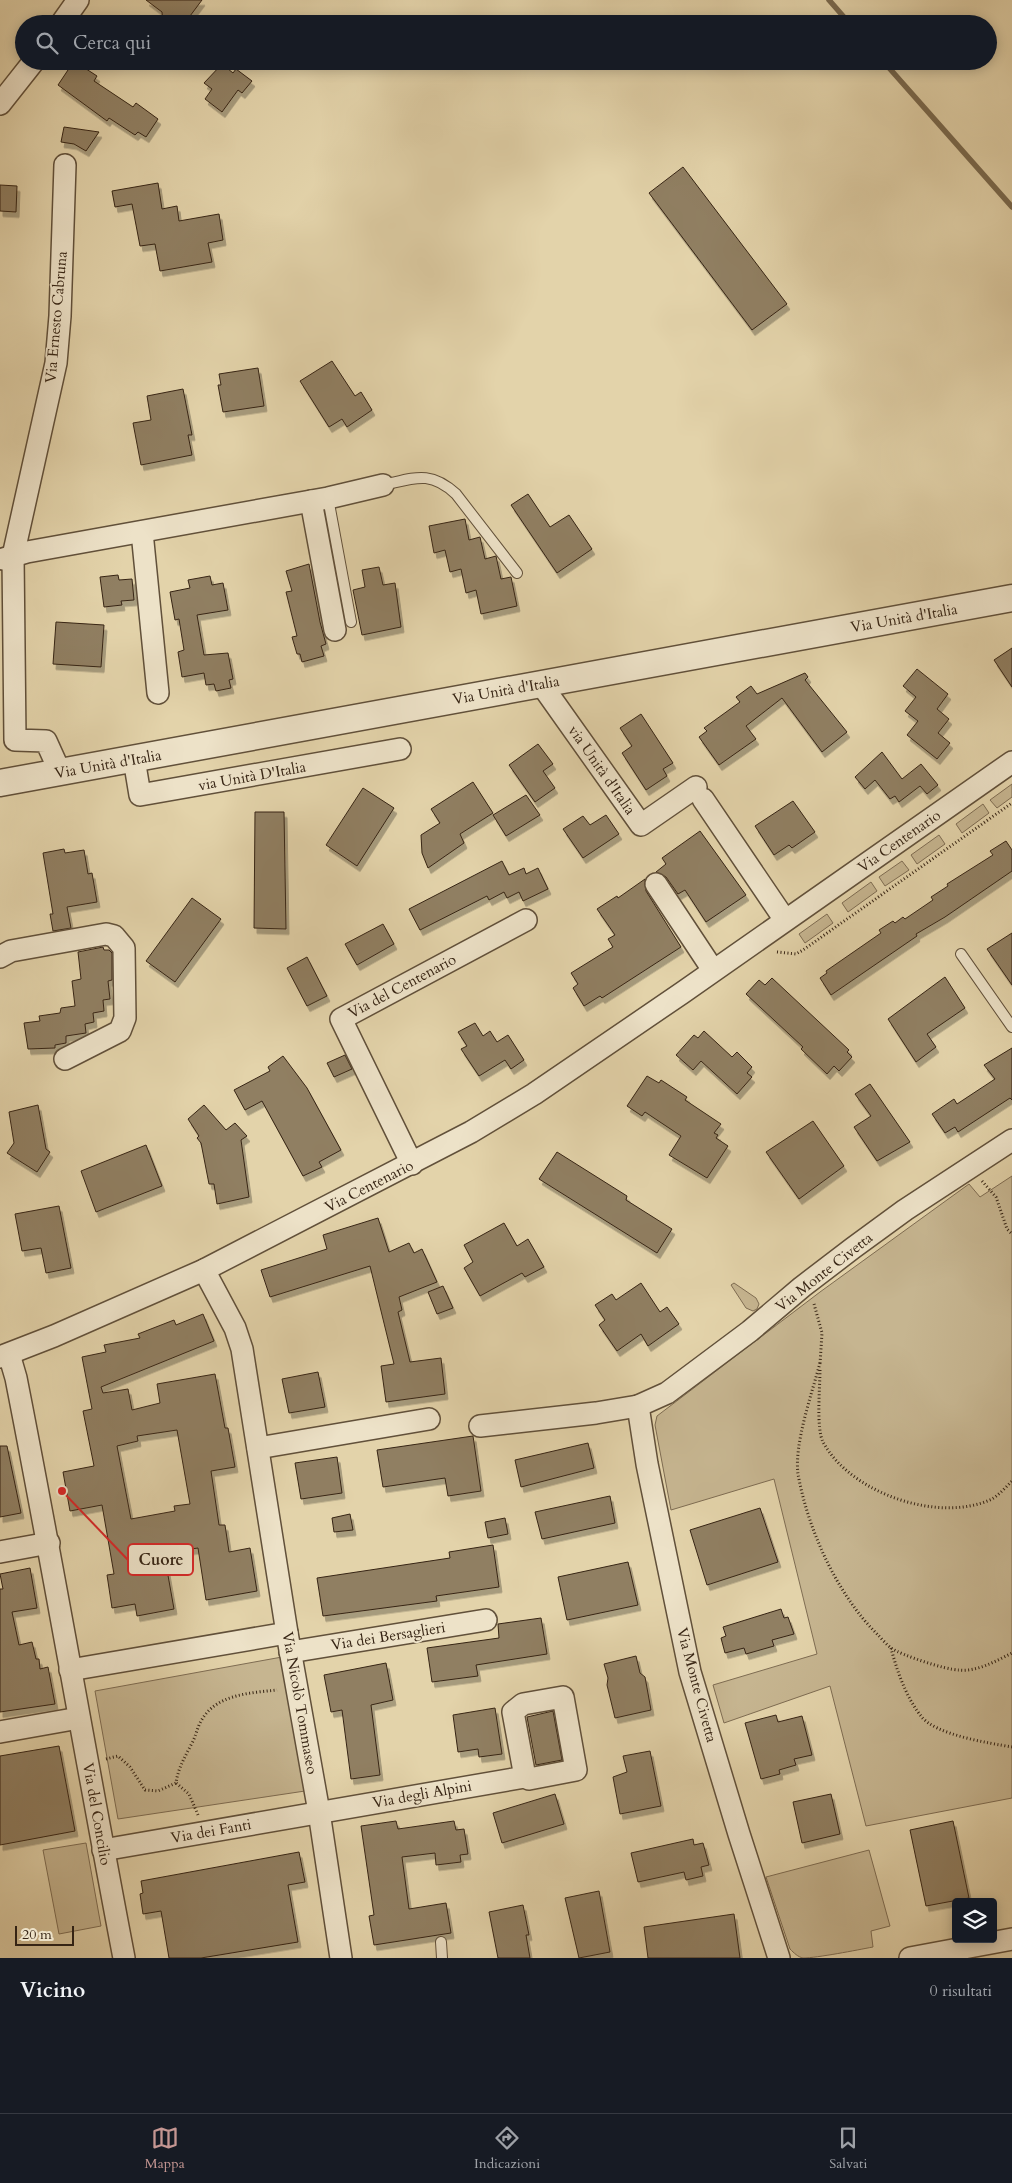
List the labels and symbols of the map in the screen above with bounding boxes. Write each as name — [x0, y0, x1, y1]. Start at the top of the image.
street label: Via Ernesto Cabruna — [40, 250, 72, 384]
street label: Via Unità d'Italia — [849, 599, 960, 637]
street label: Via Unità d'Italia — [451, 671, 562, 709]
street label: via Unità d'Italia — [564, 721, 641, 819]
street label: Via Unità d'Italia — [53, 745, 164, 783]
street label: via Unità D'Italia — [197, 757, 308, 795]
street label: Via Centenario — [854, 805, 944, 877]
street label: Via del Centenario — [345, 949, 459, 1023]
street label: Via Centenario — [321, 1155, 417, 1217]
street label: Via Monte Civetta — [771, 1227, 877, 1316]
callout: Cuore — [128, 1544, 193, 1575]
text: Cuore — [139, 1549, 184, 1571]
street label: Via dei Bersaglieri — [329, 1617, 447, 1655]
street label: Via Monte Civetta — [672, 1625, 722, 1745]
street label: Via Nicolò Tommaseo — [278, 1630, 322, 1776]
street label: Via del Concilio — [78, 1761, 116, 1867]
street label: Via degli Alpini — [371, 1775, 473, 1813]
street label: Via dei Fanti — [169, 1814, 253, 1848]
scale bar — [15, 1923, 74, 1946]

